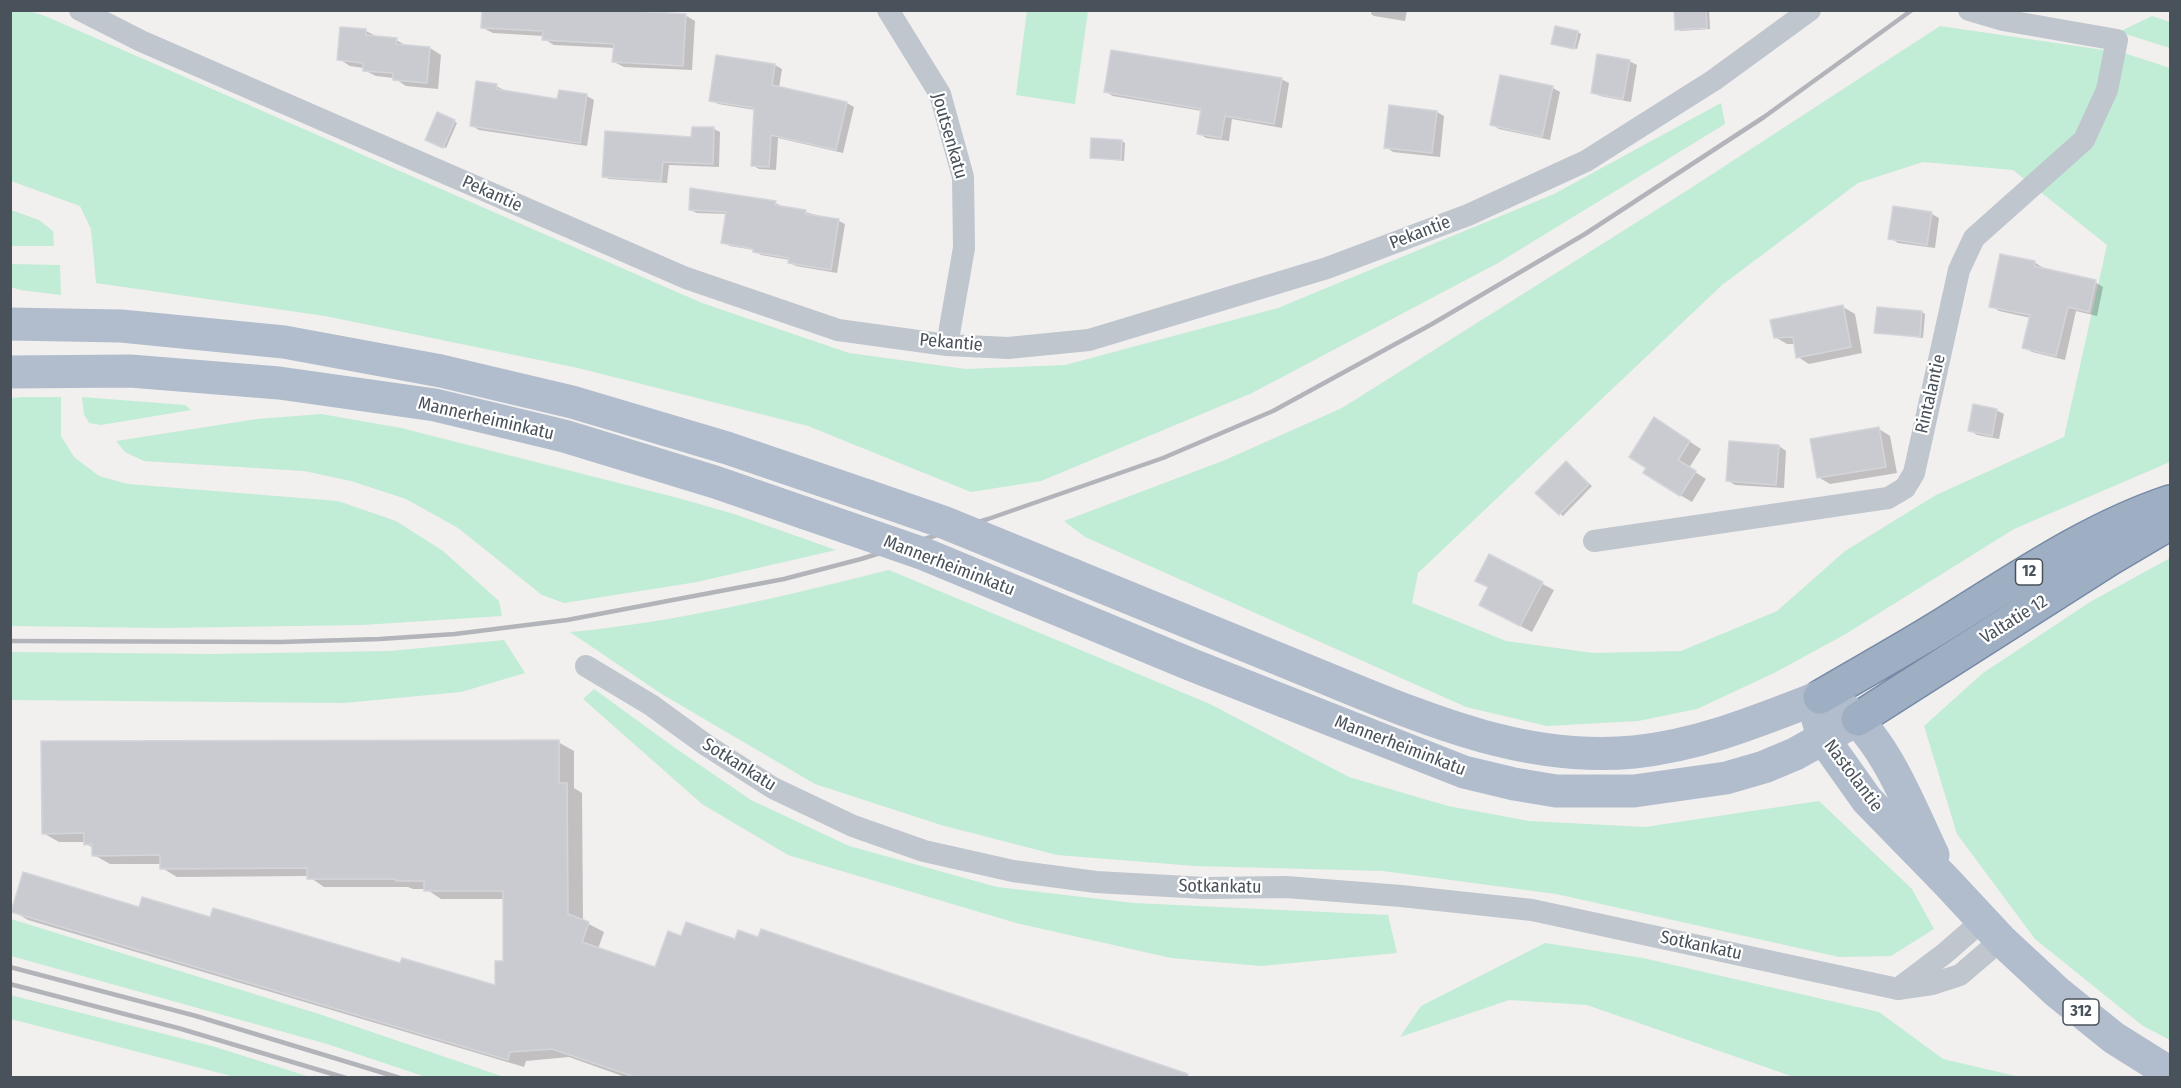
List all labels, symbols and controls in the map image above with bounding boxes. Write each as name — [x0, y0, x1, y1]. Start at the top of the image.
street label: Joutsenkatu — [926, 91, 972, 181]
street label: Pekantie — [459, 171, 525, 217]
street label: Pekantie — [1386, 212, 1454, 254]
street label: Pekantie — [918, 329, 984, 357]
street label: Rintalantie — [1911, 352, 1951, 436]
street label: Mannerheiminkatu — [416, 393, 556, 445]
street label: Mannerheiminkatu — [880, 531, 1018, 601]
road number: 12 — [2016, 559, 2042, 585]
street label: Valtatie 12 — [1977, 591, 2051, 649]
street label: Mannerheiminkatu — [1331, 711, 1469, 781]
street label: Sotkankatu — [698, 734, 780, 796]
street label: Nastolantie — [1819, 736, 1887, 816]
street label: Sotkankatu — [1178, 875, 1262, 899]
street label: Sotkankatu — [1658, 927, 1744, 965]
road number: 312 — [2063, 999, 2099, 1025]

